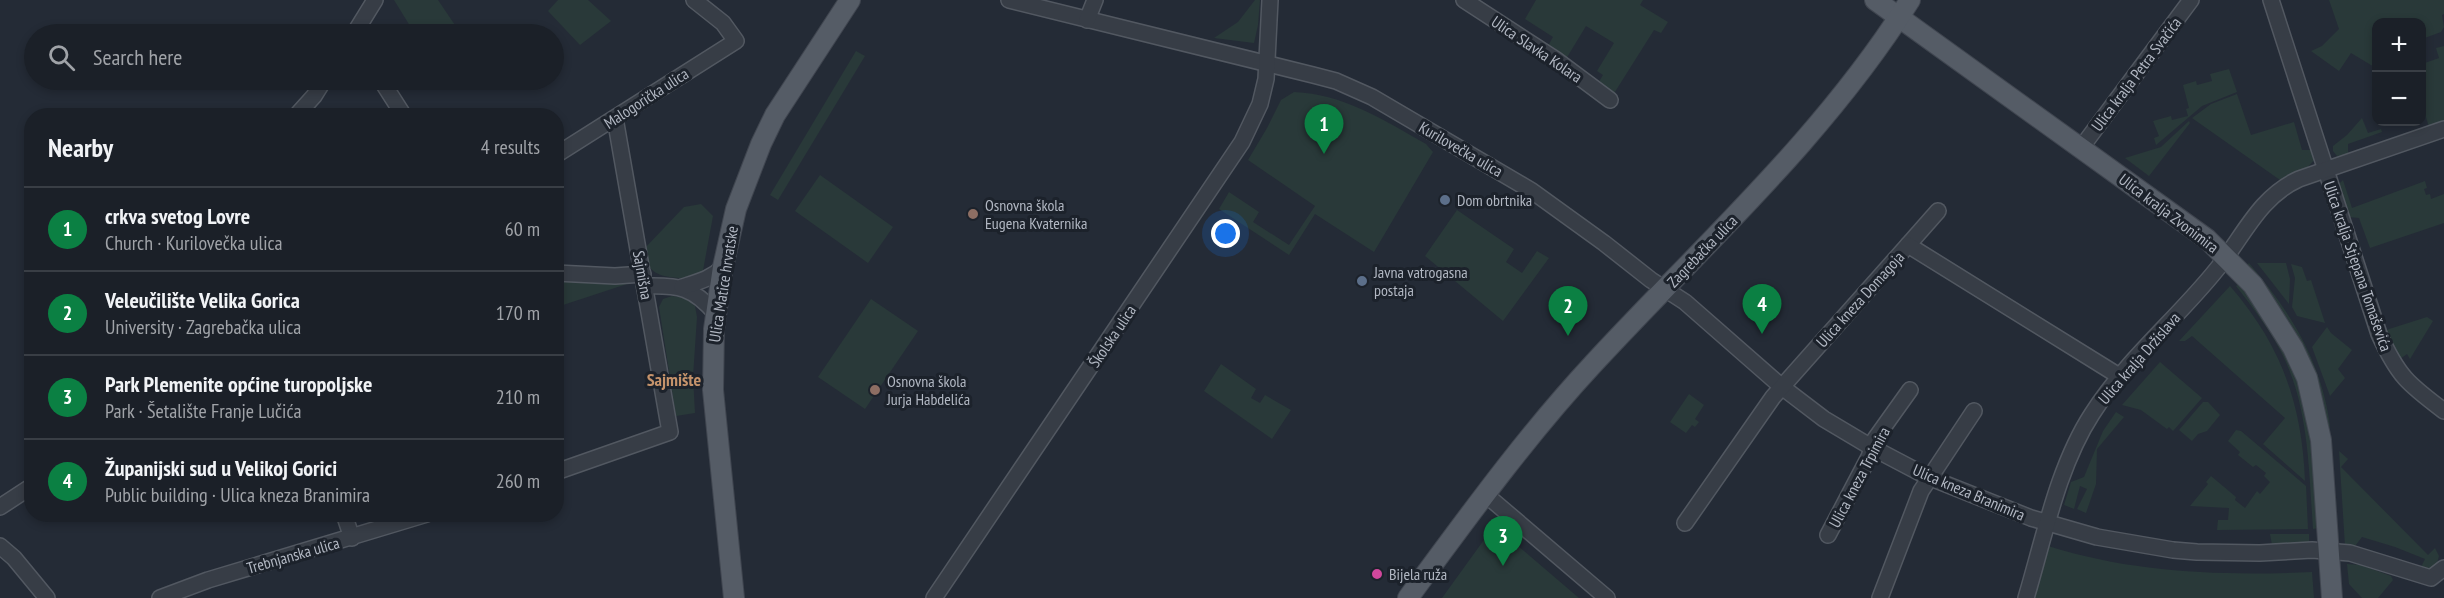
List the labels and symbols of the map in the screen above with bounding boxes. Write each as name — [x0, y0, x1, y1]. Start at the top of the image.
street label: Ulica Slavka Kolara — [1488, 11, 1586, 87]
street label: Ulica kralja Petra Svačića — [2087, 13, 2185, 135]
street label: Malogorička ulica — [600, 63, 692, 133]
pin: 1 — [1304, 104, 1344, 154]
street label: Kurilovečka ulica — [1416, 117, 1506, 181]
street label: Ulica kralja Zvonimira — [2115, 169, 2223, 257]
street label: Ulica kralja Stjepana Tomaševića — [2319, 178, 2397, 354]
place label: Dom obrtnika — [1457, 190, 1532, 210]
marker: Dom obrtnika — [1438, 193, 1452, 207]
place label: Osnovna škola Eugena Kvaternika — [985, 195, 1087, 233]
marker: Osnovna škola Eugena Kvaternika — [966, 207, 980, 221]
street label: Zagrebačka ulica — [1663, 211, 1741, 291]
your location — [1211, 219, 1240, 248]
street label: Ulica Matice hrvatske — [704, 224, 742, 344]
street label: Ulica kneza Domagoja — [1812, 247, 1908, 351]
street label: Sajmišna — [629, 249, 657, 301]
place label: Javna vatrogasna postaja — [1373, 262, 1468, 300]
marker: Javna vatrogasna postaja — [1355, 274, 1369, 288]
pin: 4 — [1742, 284, 1782, 334]
pin: 2 — [1548, 286, 1588, 336]
street label: Školska ulica — [1084, 301, 1140, 371]
street label: Ulica kralja Držislava — [2094, 308, 2184, 408]
district label: Sajmište — [647, 368, 702, 391]
place label: Osnovna škola Jurja Habdelića — [886, 371, 970, 409]
marker: Osnovna škola Jurja Habdelića — [868, 383, 882, 397]
street label: Ulica kneza Trpimira — [1824, 423, 1894, 531]
street label: Ulica kneza Branimira — [1910, 459, 2028, 525]
pin: 3 — [1484, 516, 1522, 566]
street label: Trebnjanska ulica — [244, 532, 342, 578]
place label: Bijela ruža — [1389, 564, 1447, 584]
marker: Bijela ruža — [1370, 567, 1384, 581]

